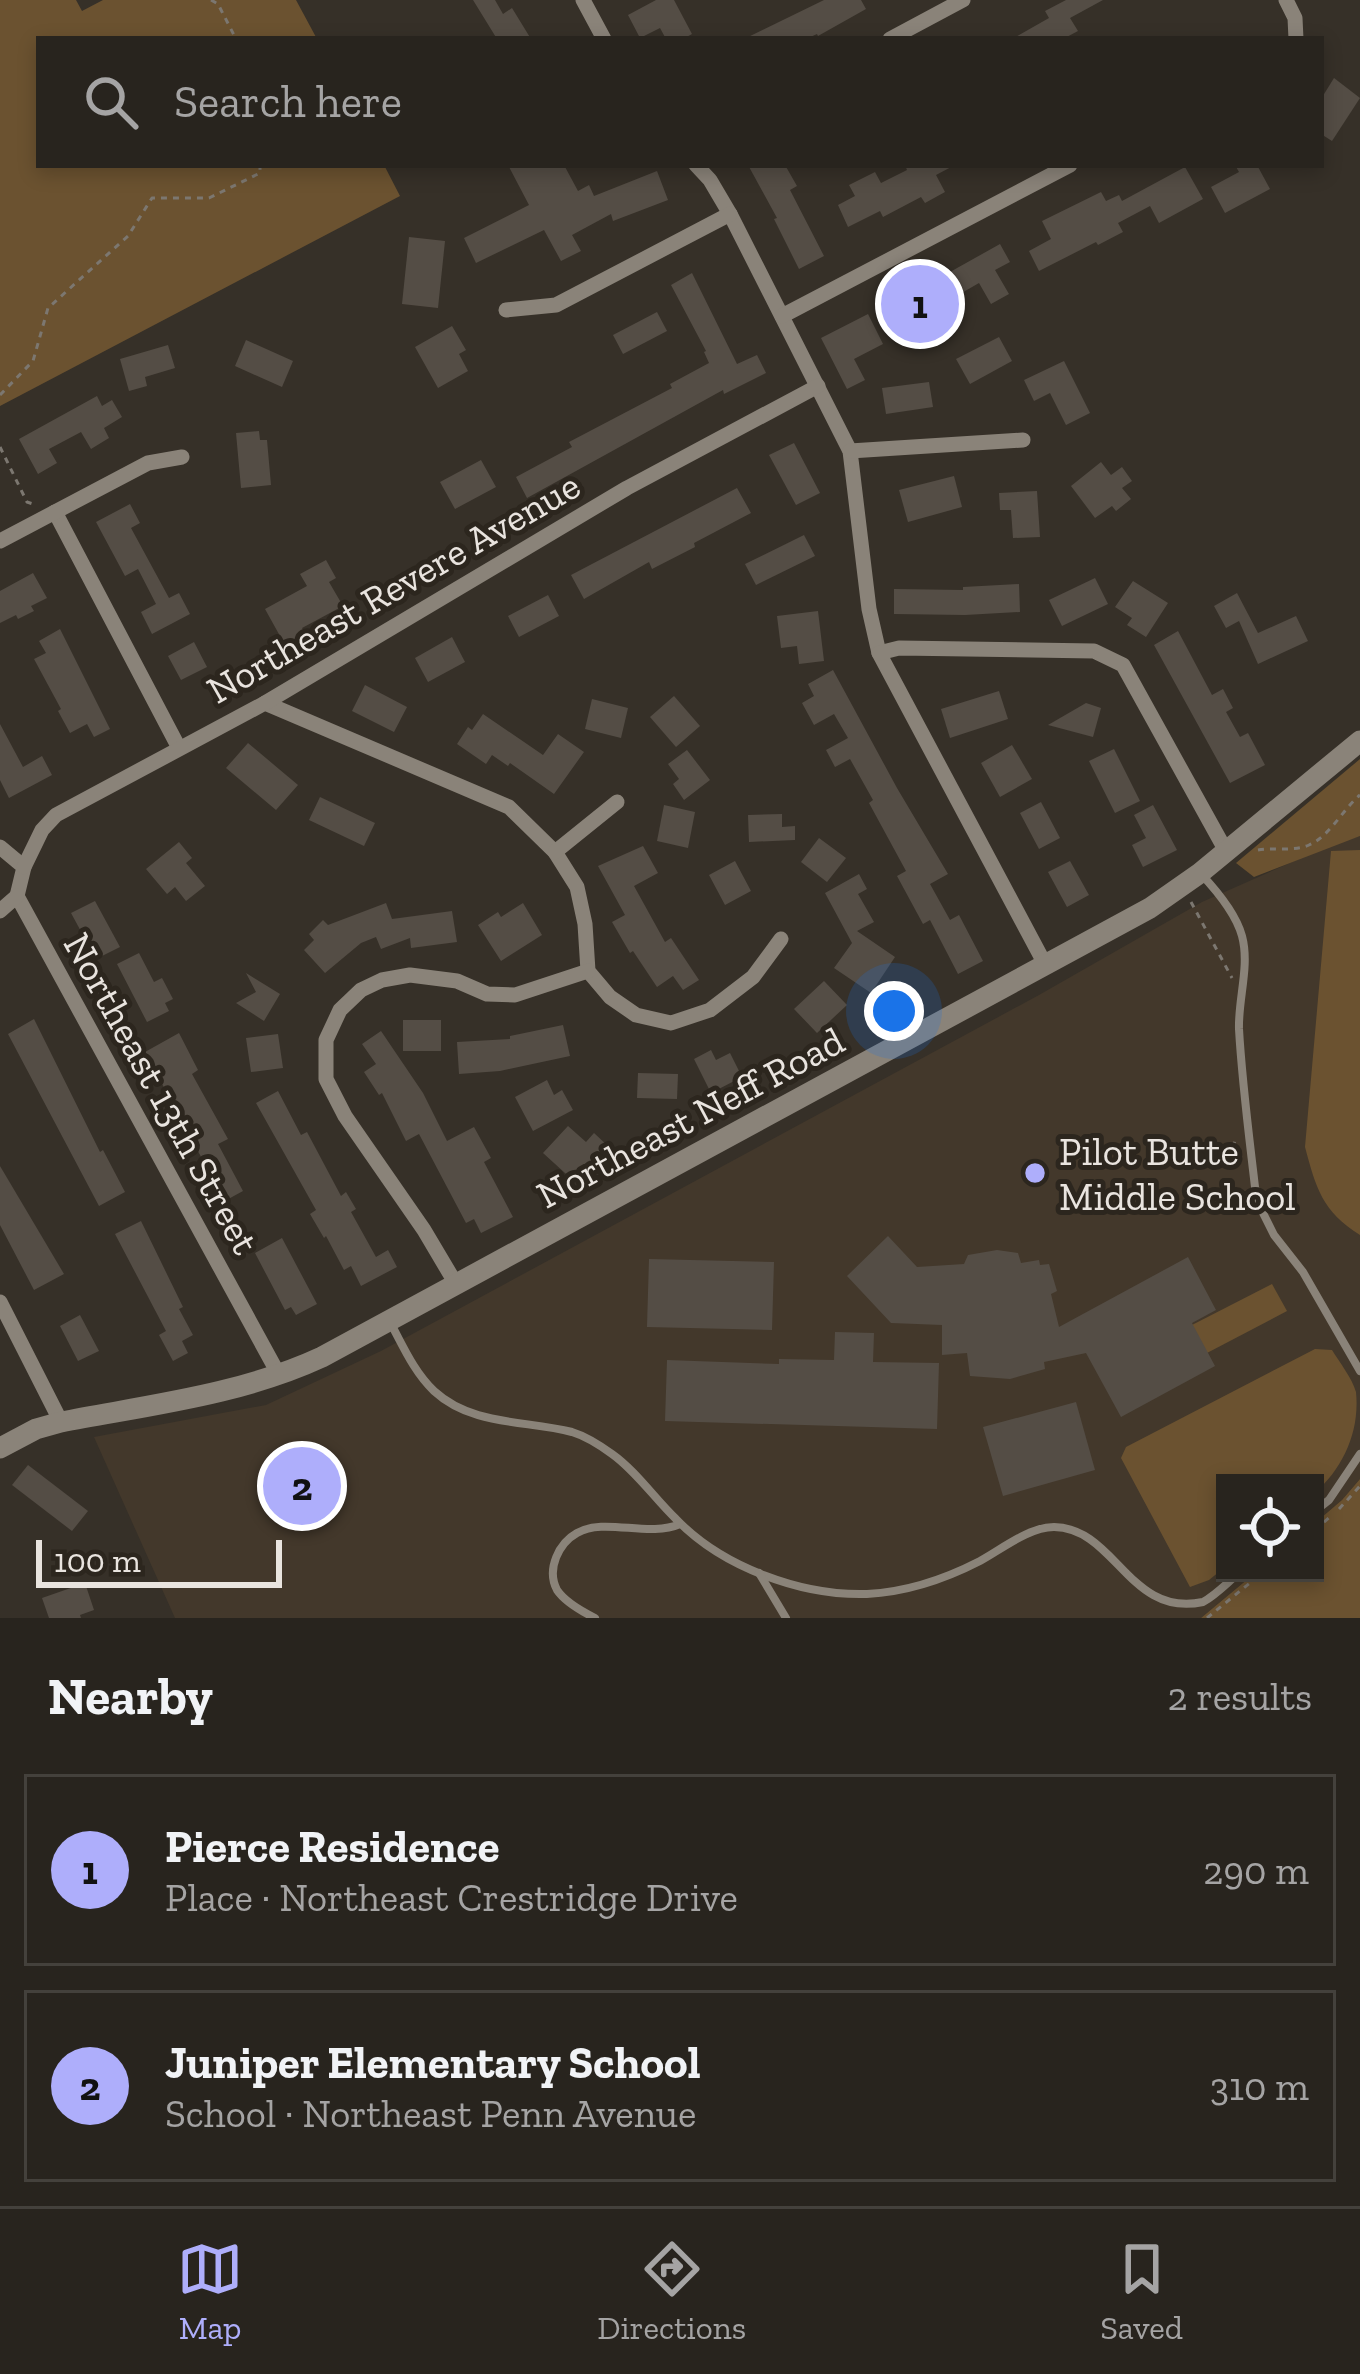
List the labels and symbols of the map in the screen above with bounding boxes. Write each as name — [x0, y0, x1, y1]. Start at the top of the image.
pin: 1 — [881, 259, 959, 349]
street label: Northeast Revere Avenue — [198, 461, 588, 714]
street label: Northeast 13th Street — [54, 924, 270, 1262]
your location — [864, 981, 924, 1041]
street label: Northeast Neff Road — [529, 1017, 852, 1218]
place label: Pilot Butte Middle School — [1059, 1128, 1296, 1220]
marker: Pilot Butte Middle School — [1022, 1160, 1048, 1186]
pin: 2 — [263, 1441, 341, 1531]
scale bar — [36, 1534, 282, 1587]

